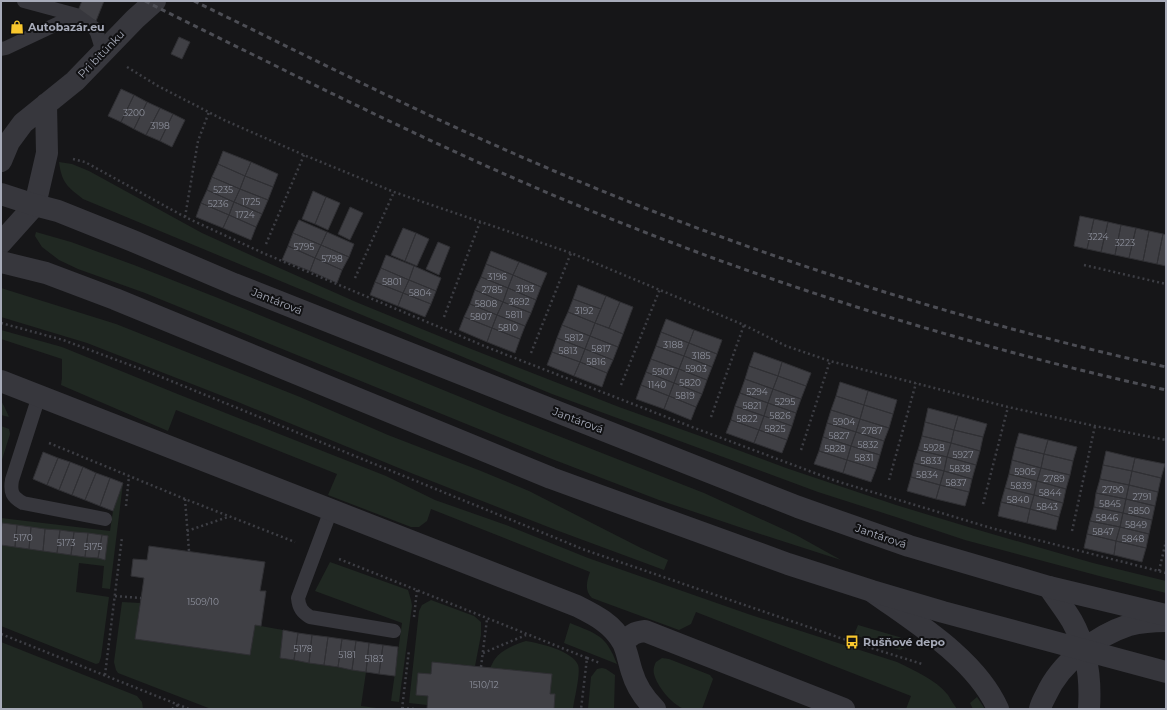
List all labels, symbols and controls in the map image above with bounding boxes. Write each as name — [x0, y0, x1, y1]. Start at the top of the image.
shop icon: Autobazár.eu — [9, 19, 25, 35]
place label: Autobazár.eu — [27, 20, 105, 34]
street label: Pri bitúnku — [75, 27, 127, 81]
house number: 3200 — [123, 107, 145, 118]
house number: 3198 — [150, 120, 170, 131]
house number: 5235 — [213, 184, 233, 195]
house number: 1725 — [242, 196, 260, 207]
house number: 5236 — [208, 198, 229, 209]
house number: 1724 — [235, 209, 255, 220]
house number: 3224 — [1087, 231, 1109, 242]
house number: 3223 — [1115, 237, 1135, 248]
house number: 5795 — [294, 241, 314, 252]
house number: 5798 — [321, 253, 343, 264]
house number: 3196 — [487, 271, 507, 282]
house number: 5801 — [382, 276, 402, 287]
house number: 3193 — [516, 283, 534, 294]
street label: Jantárová — [249, 284, 304, 317]
house number: 2785 — [481, 284, 503, 295]
house number: 5804 — [409, 287, 431, 298]
house number: 3692 — [508, 296, 530, 307]
house number: 5808 — [475, 298, 498, 309]
house number: 3192 — [575, 305, 593, 316]
house number: 5811 — [505, 309, 523, 320]
house number: 5807 — [470, 311, 492, 322]
house number: 5810 — [498, 322, 518, 333]
house number: 5812 — [564, 332, 584, 343]
house number: 3188 — [663, 339, 683, 350]
house number: 5817 — [591, 343, 611, 354]
house number: 5813 — [558, 345, 578, 356]
house number: 3185 — [691, 350, 711, 361]
house number: 5816 — [586, 356, 606, 367]
house number: 5903 — [685, 363, 707, 374]
house number: 5907 — [652, 366, 674, 377]
house number: 5820 — [679, 377, 701, 388]
house number: 1140 — [648, 379, 666, 390]
house number: 5294 — [746, 386, 768, 397]
house number: 5819 — [675, 390, 695, 401]
house number: 5295 — [775, 396, 795, 407]
house number: 5821 — [742, 400, 762, 411]
street label: Jantárová — [550, 404, 605, 436]
house number: 5826 — [769, 410, 791, 421]
house number: 5822 — [736, 413, 758, 424]
house number: 5904 — [833, 416, 855, 427]
house number: 5825 — [764, 423, 786, 434]
house number: 2787 — [861, 425, 883, 436]
house number: 5827 — [828, 430, 850, 441]
house number: 5832 — [858, 439, 878, 450]
house number: 5928 — [923, 442, 945, 453]
house number: 5828 — [824, 443, 846, 454]
house number: 5927 — [953, 449, 973, 460]
house number: 5831 — [854, 452, 874, 463]
house number: 5833 — [921, 455, 941, 466]
house number: 5838 — [949, 463, 971, 474]
house number: 5905 — [1014, 466, 1036, 477]
house number: 5834 — [916, 469, 938, 480]
house number: 2789 — [1043, 473, 1065, 484]
house number: 5837 — [945, 477, 967, 488]
house number: 5839 — [1010, 480, 1032, 491]
house number: 2790 — [1102, 484, 1124, 495]
house number: 5844 — [1039, 487, 1061, 498]
house number: 2791 — [1132, 491, 1152, 502]
house number: 5840 — [1007, 494, 1029, 505]
house number: 5845 — [1099, 498, 1121, 509]
house number: 5843 — [1036, 501, 1058, 512]
house number: 5850 — [1128, 505, 1150, 516]
house number: 5846 — [1096, 512, 1119, 523]
house number: 5849 — [1125, 519, 1148, 530]
street label: Jantárová — [853, 520, 909, 551]
house number: 5847 — [1092, 526, 1114, 537]
house number: 5170 — [13, 532, 33, 543]
house number: 5848 — [1122, 533, 1145, 544]
house number: 5173 — [57, 537, 75, 548]
house number: 5175 — [84, 541, 102, 552]
house number: 1509/10 — [187, 596, 219, 607]
bus stop icon: Rušňové depo — [844, 634, 860, 650]
place label: Rušňové depo — [863, 635, 945, 649]
house number: 5178 — [293, 643, 313, 654]
house number: 5181 — [338, 649, 356, 660]
house number: 5183 — [364, 653, 384, 664]
house number: 1510/12 — [469, 679, 499, 690]

